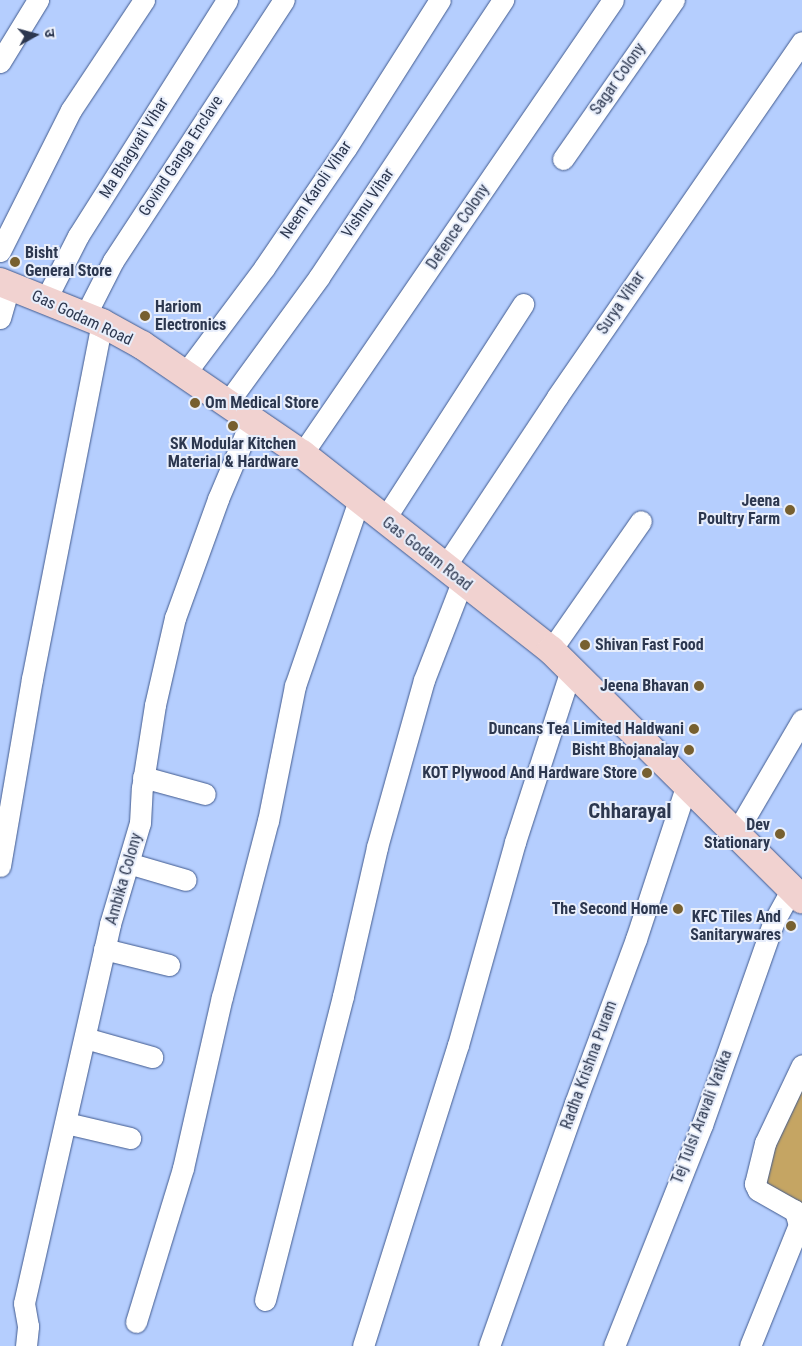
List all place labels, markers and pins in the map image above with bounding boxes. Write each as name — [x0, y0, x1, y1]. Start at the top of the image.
place label: Bisht General Store — [25, 243, 112, 281]
marker: Bisht General Store — [9, 256, 21, 268]
place label: Hariom Electronics — [155, 297, 226, 335]
marker: Hariom Electronics — [139, 310, 151, 322]
place label: Om Medical Store — [205, 393, 319, 413]
marker: Om Medical Store — [189, 397, 201, 409]
marker: SK Modular Kitchen Material & Hardware — [227, 420, 239, 432]
place label: SK Modular Kitchen Material & Hardware — [168, 434, 298, 472]
place label: Jeena Poultry Farm — [698, 491, 780, 529]
marker: Jeena Poultry Farm — [784, 504, 796, 516]
place label: Shivan Fast Food — [595, 635, 704, 655]
marker: Shivan Fast Food — [579, 639, 591, 651]
place label: Jeena Bhavan — [600, 676, 689, 696]
marker: Jeena Bhavan — [693, 680, 705, 692]
place label: Duncans Tea Limited Haldwani — [488, 719, 684, 739]
marker: Duncans Tea Limited Haldwani — [688, 723, 700, 735]
place label: Bisht Bhojanalay — [572, 740, 679, 760]
marker: Bisht Bhojanalay — [683, 744, 695, 756]
place label: KOT Plywood And Hardware Store — [422, 763, 637, 783]
marker: KOT Plywood And Hardware Store — [641, 767, 653, 779]
place label: Dev Stationary — [704, 815, 770, 853]
marker: Dev Stationary — [774, 828, 786, 840]
place label: The Second Home — [552, 899, 668, 919]
marker: The Second Home — [672, 903, 684, 915]
place label: KFC Tiles And Sanitarywares — [690, 907, 781, 945]
marker: KFC Tiles And Sanitarywares — [785, 920, 797, 932]

